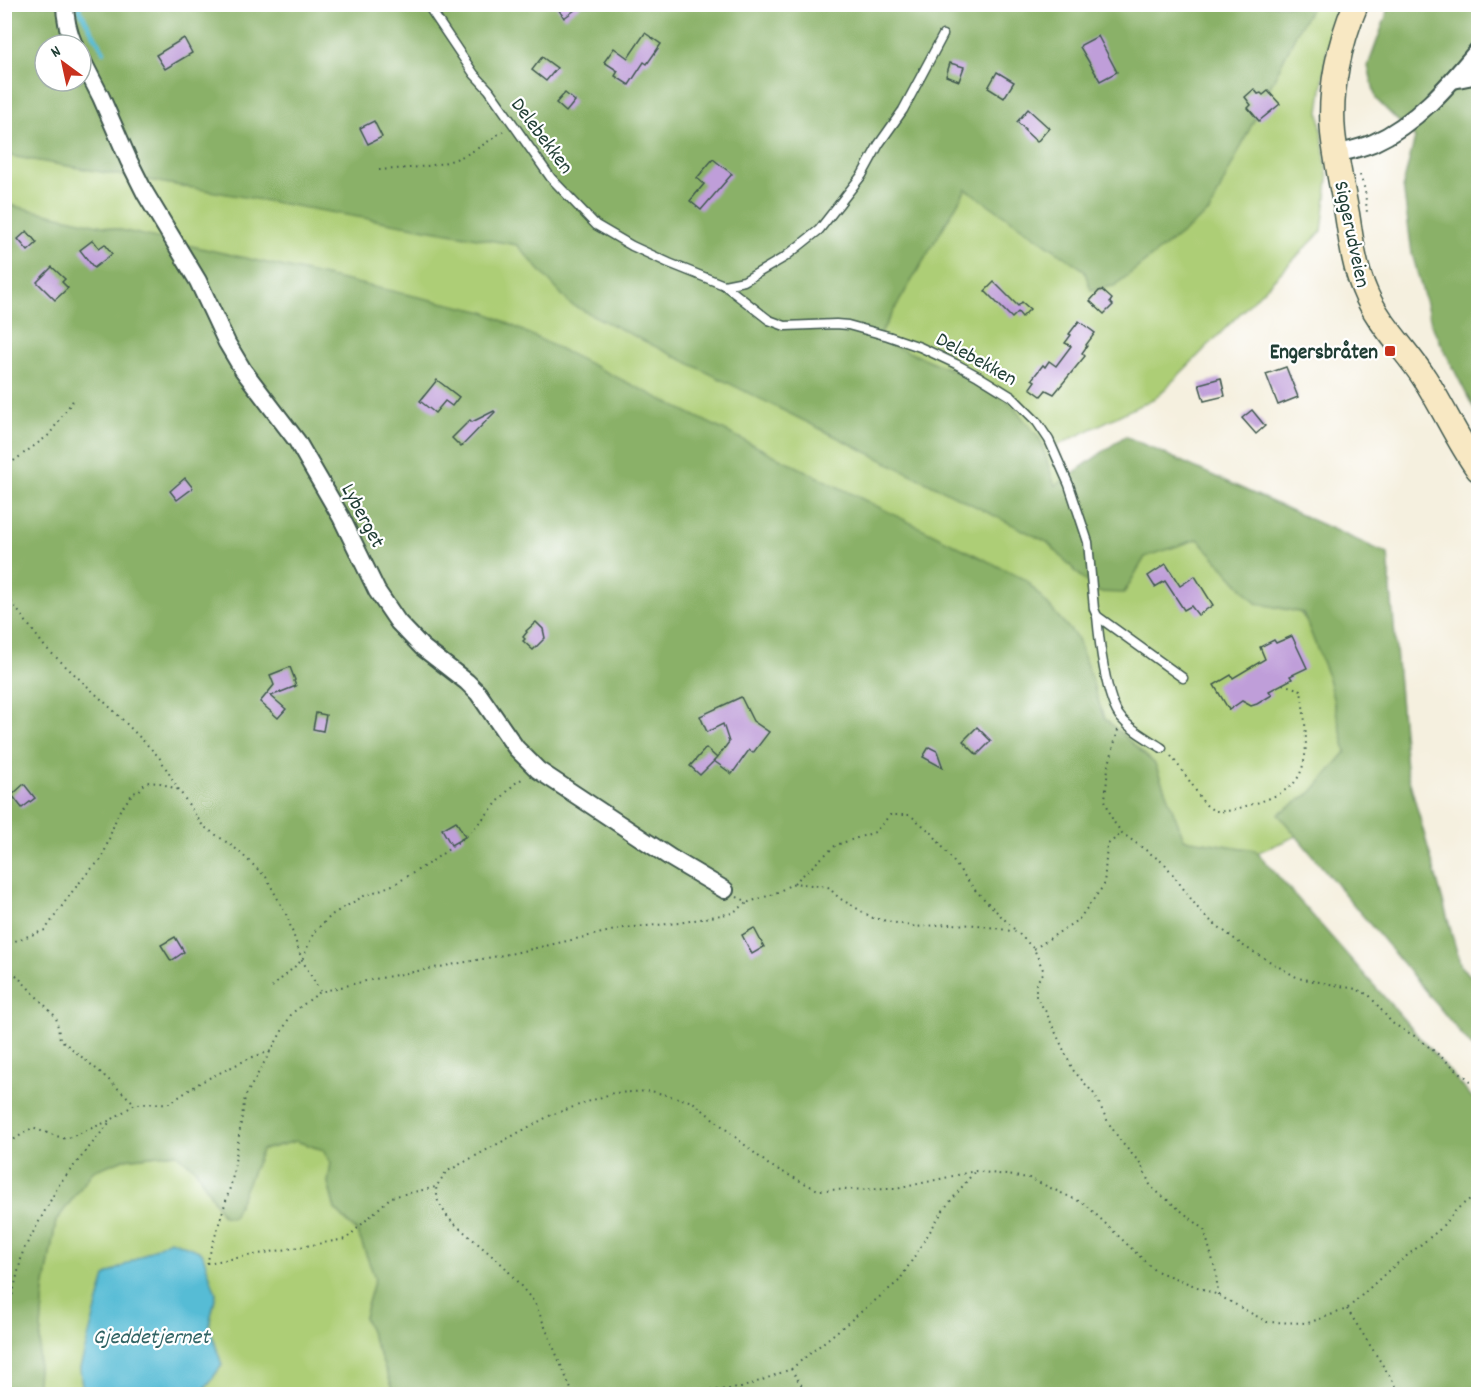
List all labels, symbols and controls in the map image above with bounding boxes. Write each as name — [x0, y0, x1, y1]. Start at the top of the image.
north arrow — [33, 33, 93, 93]
text: N — [47, 41, 66, 64]
street label: Delebekken — [502, 92, 579, 181]
street label: Siggerudveien — [1324, 179, 1376, 291]
street label: Delebekken — [929, 326, 1022, 395]
place label: Engersbråten — [1270, 339, 1378, 369]
marker: Engersbråten — [1383, 344, 1397, 358]
street label: Lyberget — [332, 479, 391, 554]
water label: Gjeddetjernet — [93, 1323, 211, 1354]

